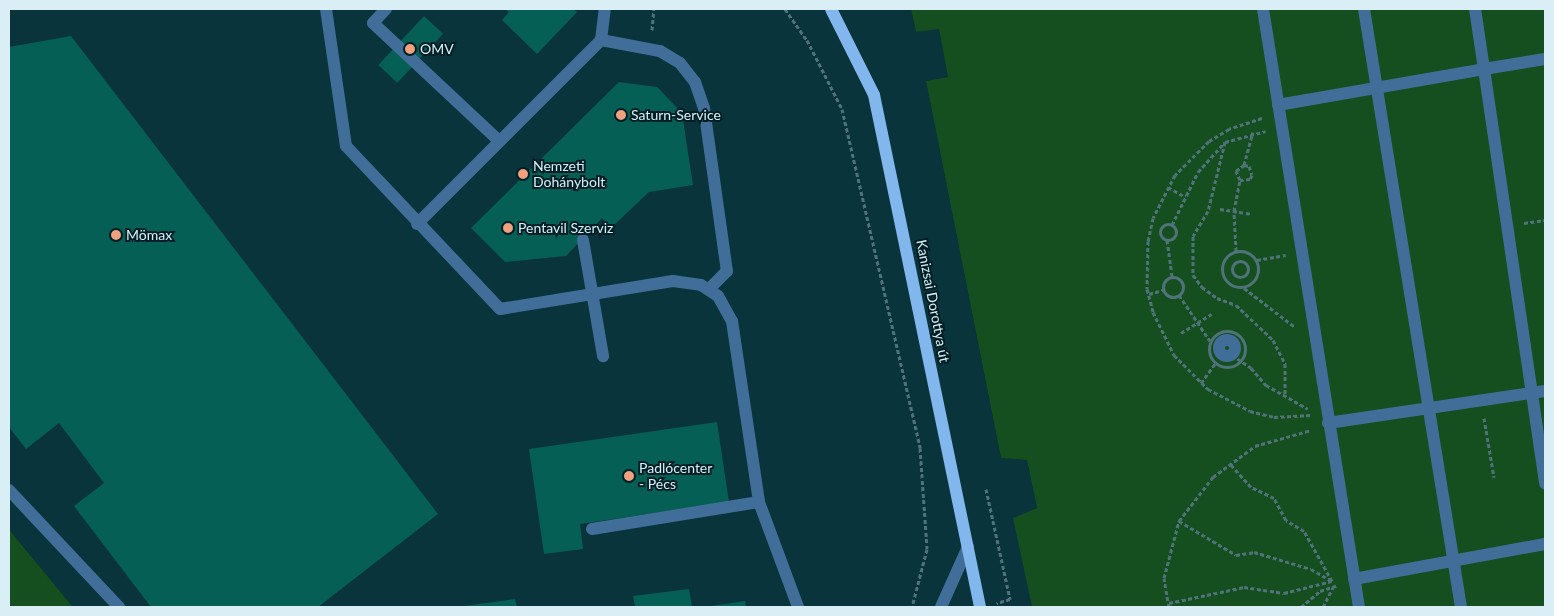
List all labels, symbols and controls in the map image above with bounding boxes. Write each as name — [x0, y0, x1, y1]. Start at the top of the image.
place label: OMV — [420, 41, 454, 57]
marker: OMV — [404, 43, 416, 55]
place label: Saturn-Service — [631, 107, 721, 123]
marker: Saturn-Service — [615, 109, 627, 121]
place label: Nemzeti Dohánybolt — [533, 158, 605, 190]
marker: Nemzeti Dohánybolt — [517, 168, 529, 180]
place label: Pentavil Szerviz — [518, 220, 613, 236]
marker: Pentavil Szerviz — [502, 222, 514, 234]
place label: Mömax — [126, 227, 172, 243]
marker: Mömax — [110, 229, 122, 241]
street label: Kanizsai Dorottya út — [913, 238, 953, 364]
place label: Padlócenter - Pécs — [639, 460, 712, 492]
marker: Padlócenter - Pécs — [623, 470, 635, 482]

